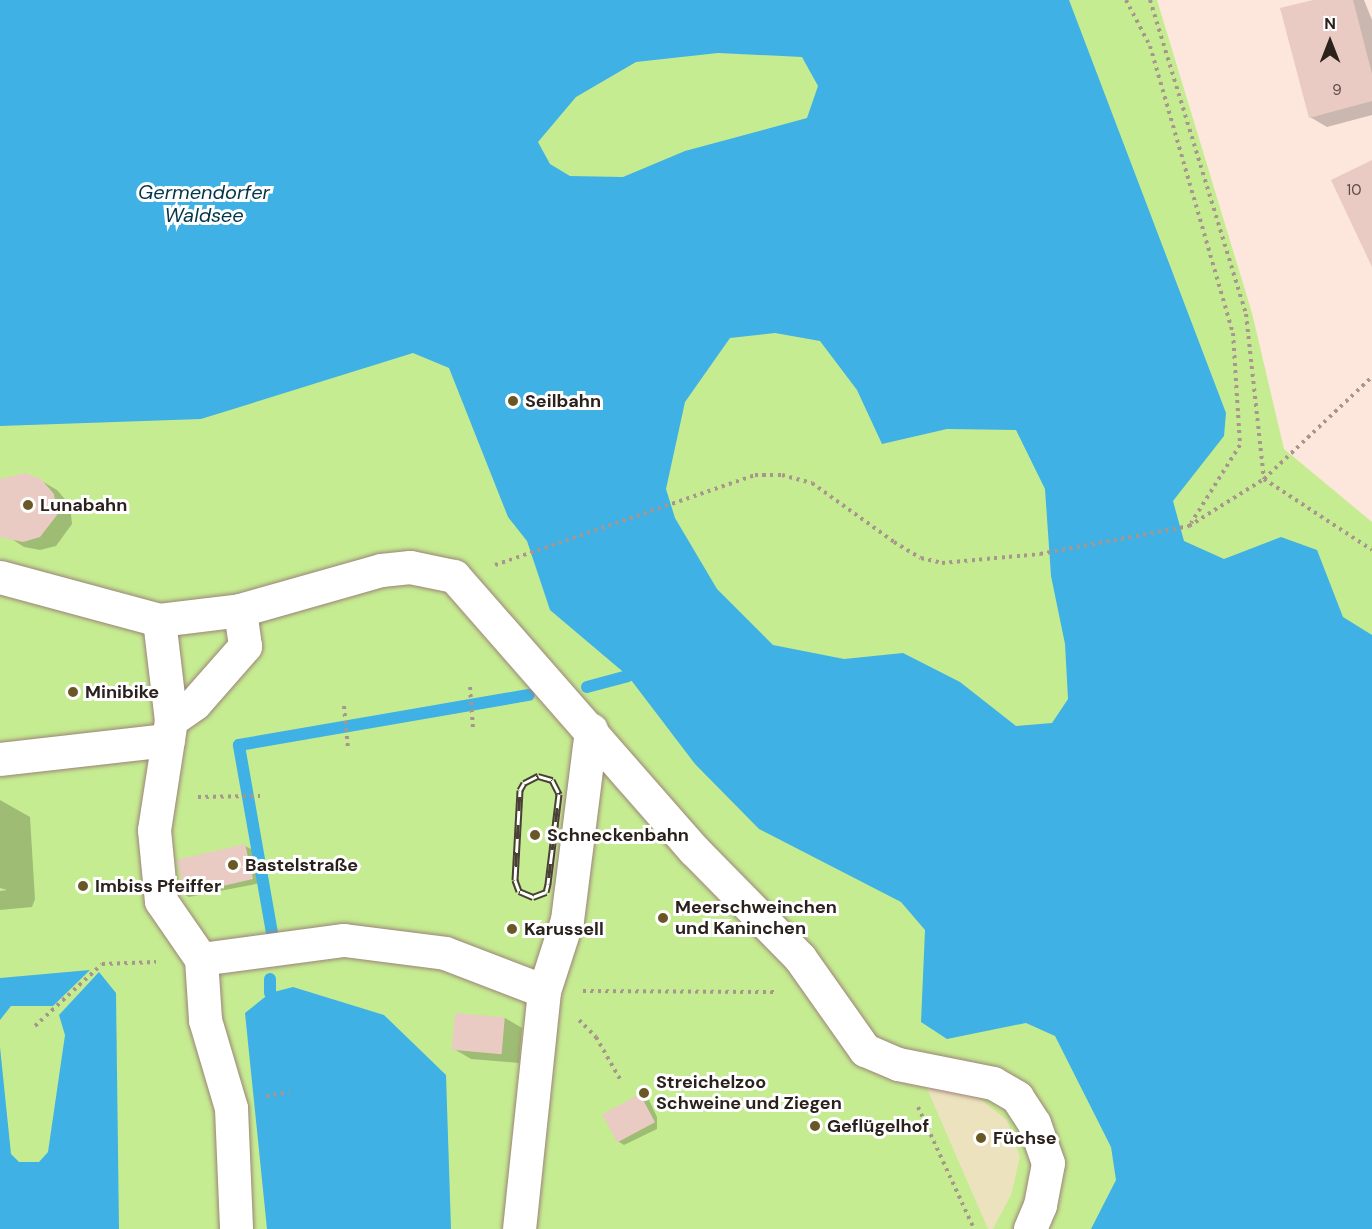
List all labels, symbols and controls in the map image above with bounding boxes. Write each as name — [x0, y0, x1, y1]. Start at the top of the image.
north arrow — [1300, 12, 1360, 72]
text: N — [1324, 13, 1336, 34]
house number: 9 — [1332, 82, 1342, 100]
water label: Germendorfer Waldsee — [138, 180, 270, 227]
house number: 10 — [1347, 182, 1361, 200]
place label: Seilbahn — [525, 390, 601, 412]
marker: Seilbahn — [506, 394, 520, 408]
place label: Lunabahn — [40, 494, 127, 516]
marker: Lunabahn — [21, 498, 35, 512]
place label: Minibike — [85, 681, 159, 703]
marker: Minibike — [66, 685, 80, 699]
place label: Schneckenbahn — [547, 824, 689, 846]
marker: Schneckenbahn — [528, 828, 542, 842]
place label: Bastelstraße — [245, 854, 358, 876]
marker: Bastelstraße — [226, 858, 240, 872]
place label: Imbiss Pfeiffer — [95, 875, 221, 897]
marker: Imbiss Pfeiffer — [76, 879, 90, 893]
place label: Meerschweinchen und Kaninchen — [675, 897, 837, 940]
marker: Meerschweinchen und Kaninchen — [656, 911, 670, 925]
place label: Karussell — [524, 918, 604, 940]
marker: Karussell — [505, 922, 519, 936]
place label: Streichelzoo Schweine und Ziegen — [656, 1072, 842, 1114]
marker: Streichelzoo Schweine und Ziegen — [637, 1086, 651, 1100]
place label: Geflügelhof — [827, 1115, 929, 1137]
marker: Geflügelhof — [808, 1119, 822, 1133]
place label: Füchse — [993, 1127, 1057, 1149]
marker: Füchse — [974, 1131, 988, 1145]

